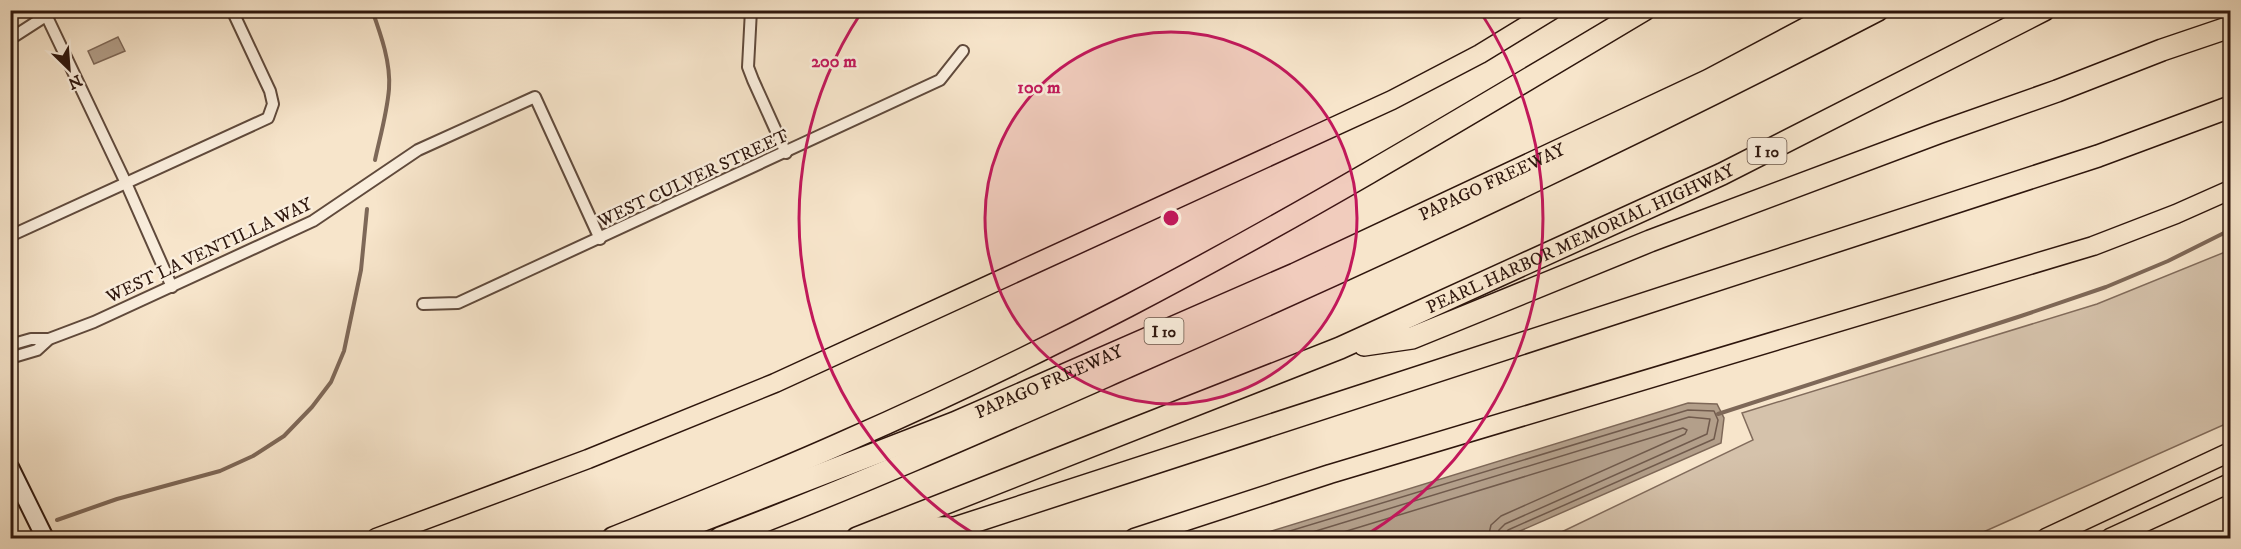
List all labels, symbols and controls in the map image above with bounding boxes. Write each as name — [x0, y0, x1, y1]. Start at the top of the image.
north arrow — [39, 39, 99, 99]
text: 200 m — [811, 51, 857, 73]
text: N — [65, 70, 85, 94]
text: 100 m — [1017, 77, 1061, 99]
street label: WEST CULVER STREET — [594, 125, 793, 233]
road number: I 10 — [1748, 138, 1786, 164]
street label: PAPAGO FREEWAY — [1416, 139, 1569, 226]
street label: PEARL HARBOR MEMORIAL HIGHWAY — [1423, 159, 1739, 319]
street label: WEST LA VENTILLA WAY — [102, 193, 316, 309]
centre of rings — [1161, 208, 1181, 228]
road number: I 10 — [1144, 318, 1184, 344]
street label: PAPAGO FREEWAY — [972, 340, 1127, 424]

